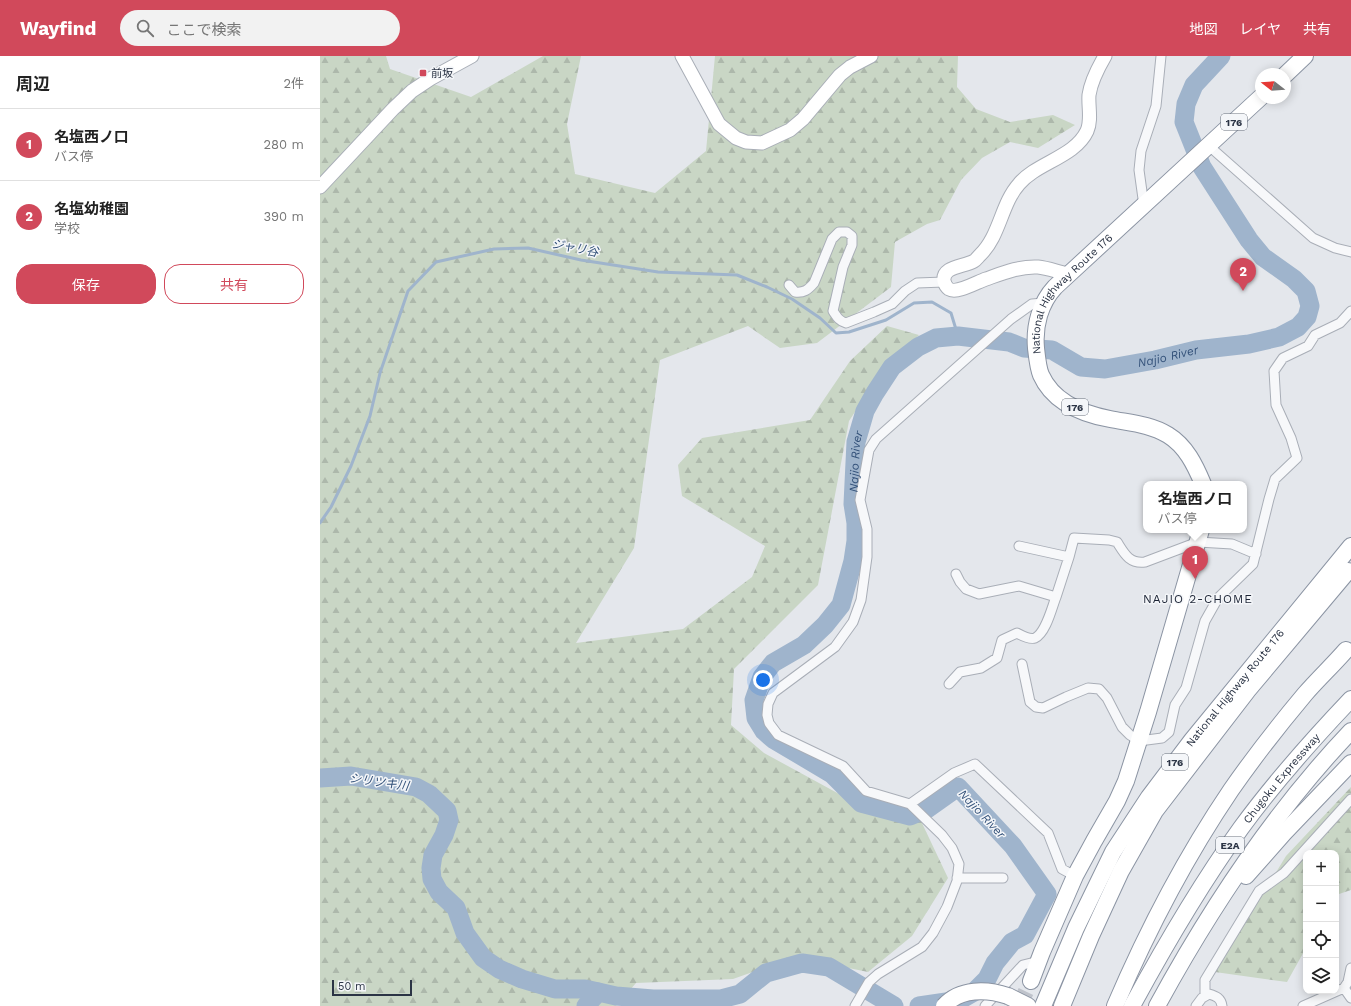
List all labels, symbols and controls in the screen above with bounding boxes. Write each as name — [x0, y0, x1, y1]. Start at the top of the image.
search box — [120, 10, 400, 46]
text: Wayfind — [20, 17, 96, 40]
icon: search — [134, 17, 156, 39]
text: ここで検索 — [166, 21, 241, 39]
text: 地図 — [1189, 21, 1217, 37]
text: レイヤ — [1239, 21, 1281, 37]
text: 共有 — [1303, 21, 1331, 37]
place label: 前坂 — [431, 67, 453, 80]
marker: 前坂 — [418, 68, 428, 78]
north arrow — [1255, 68, 1291, 104]
text: 周辺 — [16, 74, 50, 94]
text: 2件 — [283, 76, 304, 91]
road number: 176 — [1221, 114, 1247, 130]
text: 名塩西ノ口 — [54, 128, 129, 146]
text: 1 — [26, 137, 32, 152]
text: 280 m — [264, 137, 304, 152]
text: バス停 — [54, 149, 93, 164]
text: 名塩幼稚園 — [54, 200, 129, 218]
text: 2 — [25, 209, 33, 224]
text: 390 m — [263, 209, 304, 224]
text: 学校 — [54, 221, 80, 236]
street label: National Highway Route 176 — [1030, 231, 1116, 355]
water label: ジャリ谷 — [550, 237, 601, 260]
pin: 2 — [1230, 258, 1256, 291]
button: 保存 — [16, 264, 156, 304]
button: 共有 — [164, 264, 304, 304]
water label: Najio River — [1137, 342, 1201, 370]
road number: 176 — [1062, 399, 1088, 415]
water label: Najio River — [847, 428, 866, 493]
popup — [1143, 481, 1247, 533]
text: 名塩西ノ口 — [1157, 490, 1233, 508]
text: バス停 — [1157, 511, 1197, 526]
pin: 1 — [1182, 546, 1208, 579]
district label: NAJIO 2-CHOME — [1143, 592, 1253, 606]
street label: National Highway Route 176 — [1183, 627, 1287, 749]
your location — [753, 670, 773, 690]
street label: Chugoku Expressway — [1241, 731, 1323, 826]
road number: 176 — [1162, 754, 1188, 770]
water label: シリツキ川 — [348, 771, 412, 793]
water label: Najio River — [956, 787, 1009, 842]
road number: E2A — [1216, 837, 1244, 853]
map controls — [1303, 850, 1339, 994]
button: + — [1303, 850, 1339, 886]
button: − — [1303, 886, 1339, 922]
button: locate — [1303, 922, 1339, 958]
button: layers — [1303, 958, 1339, 994]
scale bar — [332, 978, 412, 997]
text: 50 m — [338, 980, 365, 993]

